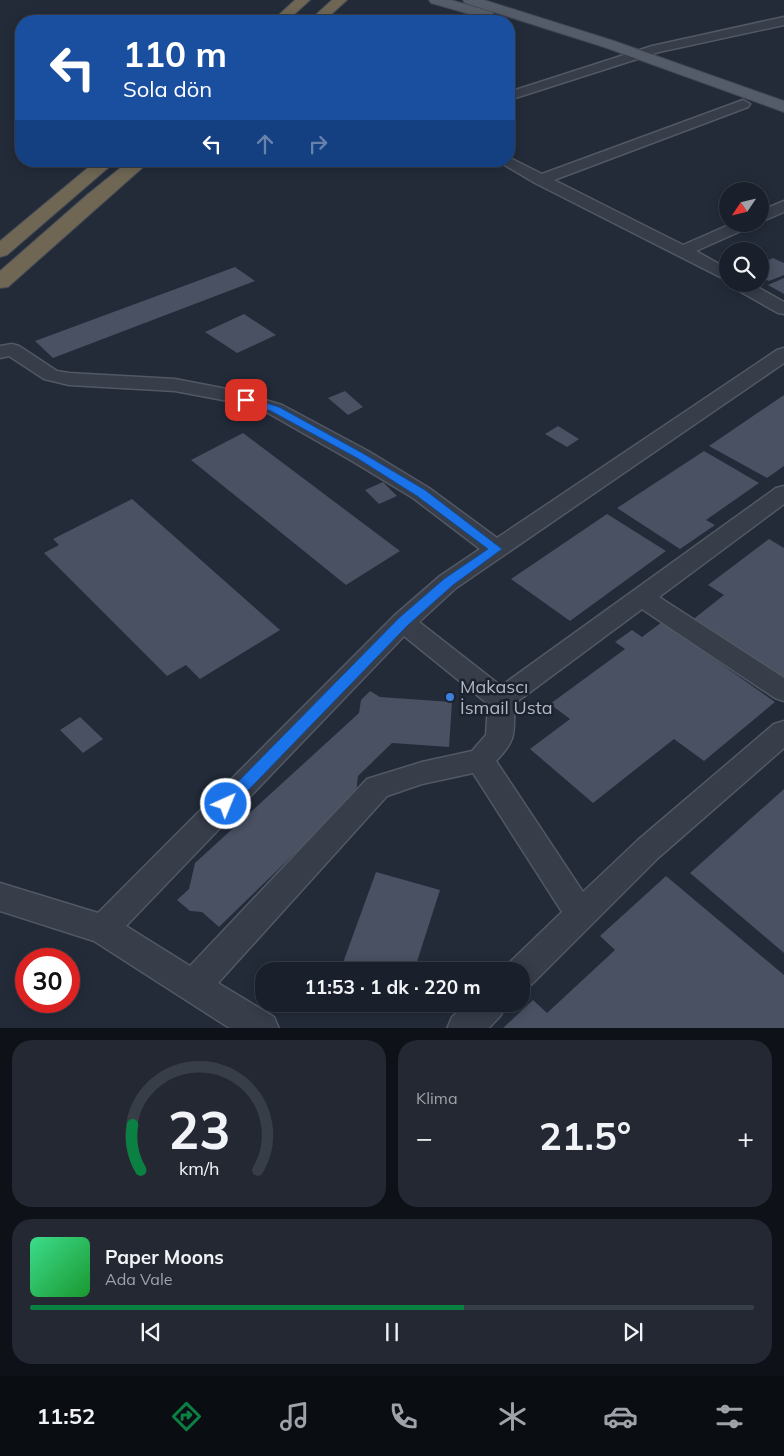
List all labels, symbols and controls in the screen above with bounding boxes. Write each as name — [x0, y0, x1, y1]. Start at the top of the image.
text: 110 m — [123, 32, 227, 76]
icon: left — [40, 35, 105, 100]
text: Sola dön — [123, 75, 212, 103]
icon: left — [198, 130, 226, 158]
icon: ahead — [251, 130, 279, 158]
icon: right — [304, 130, 332, 158]
north arrow — [719, 182, 769, 232]
map controls — [719, 182, 769, 292]
button: search — [719, 242, 769, 292]
pin — [225, 379, 267, 421]
icon: arrive — [232, 386, 260, 414]
place label: Makascı İsmail Usta — [460, 675, 553, 719]
marker: Makascı İsmail Usta — [444, 691, 456, 703]
position arrow — [199, 777, 251, 829]
speed limit sign: 30 — [15, 948, 80, 1013]
text: 11:53 · 1 dk · 220 m — [304, 975, 481, 999]
text: Klima — [416, 1088, 458, 1108]
text: 23 — [168, 1097, 230, 1162]
text: 21.5° — [539, 1112, 631, 1160]
text: − — [416, 1120, 433, 1155]
text: + — [737, 1120, 754, 1155]
text: km/h — [179, 1157, 219, 1179]
text: Paper Moons — [105, 1245, 224, 1269]
text: Ada Vale — [105, 1269, 172, 1289]
icon: previous — [137, 1318, 165, 1346]
icon: pause — [378, 1318, 406, 1346]
icon: next — [619, 1318, 647, 1346]
icon: directions — [169, 1399, 204, 1434]
icon: music — [277, 1399, 312, 1434]
icon: phone — [386, 1399, 421, 1434]
icon: climate — [495, 1399, 530, 1434]
icon: car — [603, 1399, 638, 1434]
icon: filters — [712, 1399, 747, 1434]
text: 11:52 — [37, 1402, 95, 1430]

